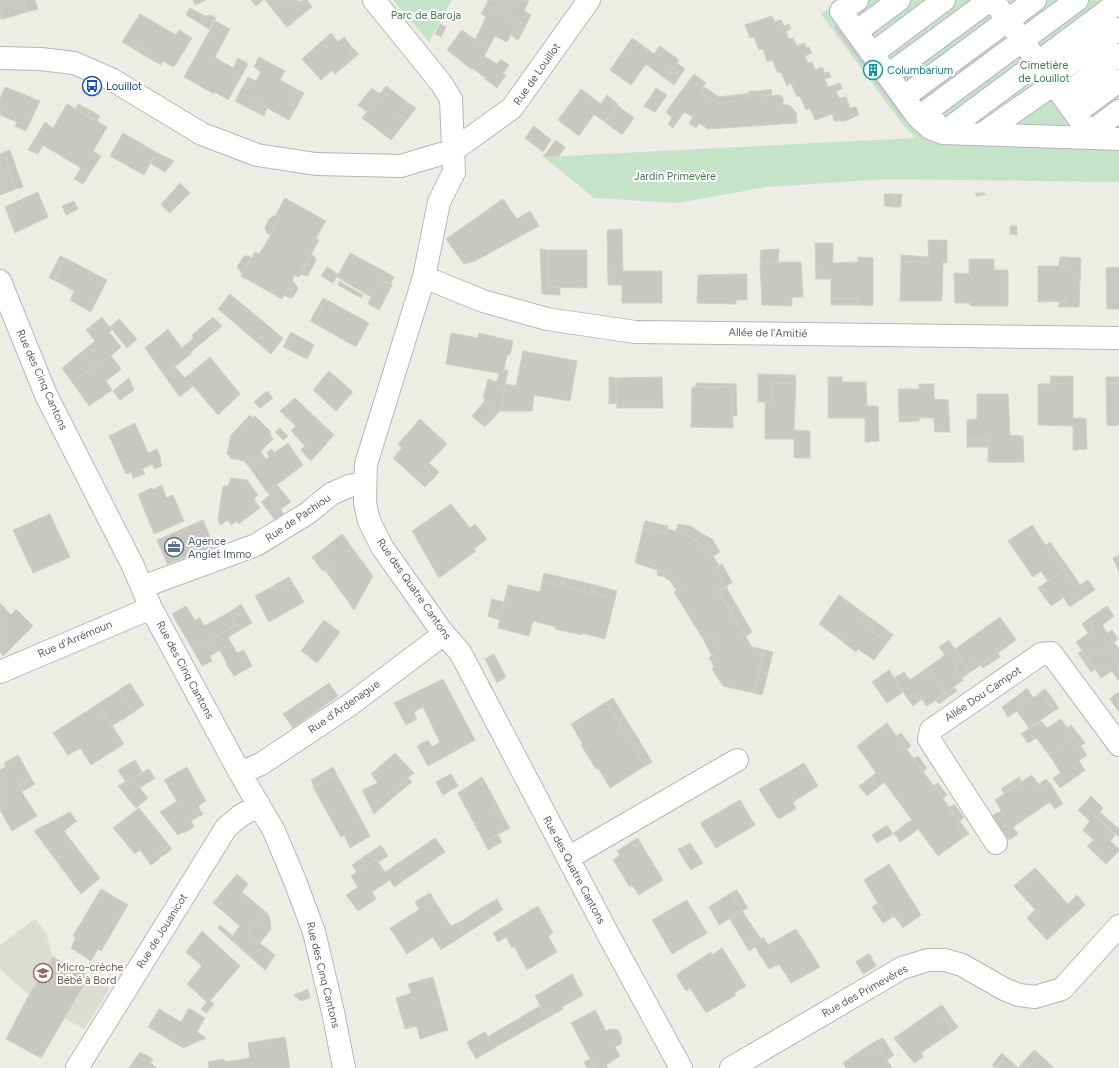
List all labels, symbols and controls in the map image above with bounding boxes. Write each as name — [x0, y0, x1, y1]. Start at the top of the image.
park label: Parc de Baroja — [391, 9, 461, 22]
street label: Rue de Louillot — [511, 40, 563, 108]
building icon: Columbarium — [862, 59, 884, 81]
park label: Cimetière de Louillot — [1018, 59, 1070, 85]
place label: Columbarium — [887, 64, 953, 77]
bus stop icon: Louillot — [81, 75, 103, 97]
place label: Louillot — [106, 80, 142, 93]
park label: Jardin Primevère — [634, 170, 716, 183]
street label: Allée de l'Amitié — [728, 326, 808, 340]
street label: Rue des Cinq Cantons — [14, 327, 70, 433]
street label: Rue de Pachiou — [263, 491, 333, 545]
place label: Agence Anglet Immo — [188, 535, 251, 561]
office icon: Agence Anglet Immo — [163, 536, 185, 558]
street label: Rue des Quatre Cantons — [374, 536, 454, 642]
street label: Rue d'Arrémoun — [36, 618, 114, 660]
street label: Rue des Cinq Cantons — [154, 619, 216, 721]
street label: Allée Dou Campot — [942, 664, 1024, 724]
street label: Rue d'Ardenague — [306, 677, 382, 737]
street label: Rue des Quatre Cantons — [540, 814, 608, 926]
street label: Rue de Jouanicot — [134, 891, 190, 971]
street label: Rue des Cinq Cantons — [303, 920, 343, 1030]
place label: Micro-crèche Bébé à Bord — [57, 961, 123, 987]
school or university icon: Micro-crèche Bébé à Bord — [32, 962, 54, 984]
street label: Rue des Primevères — [820, 962, 910, 1020]

